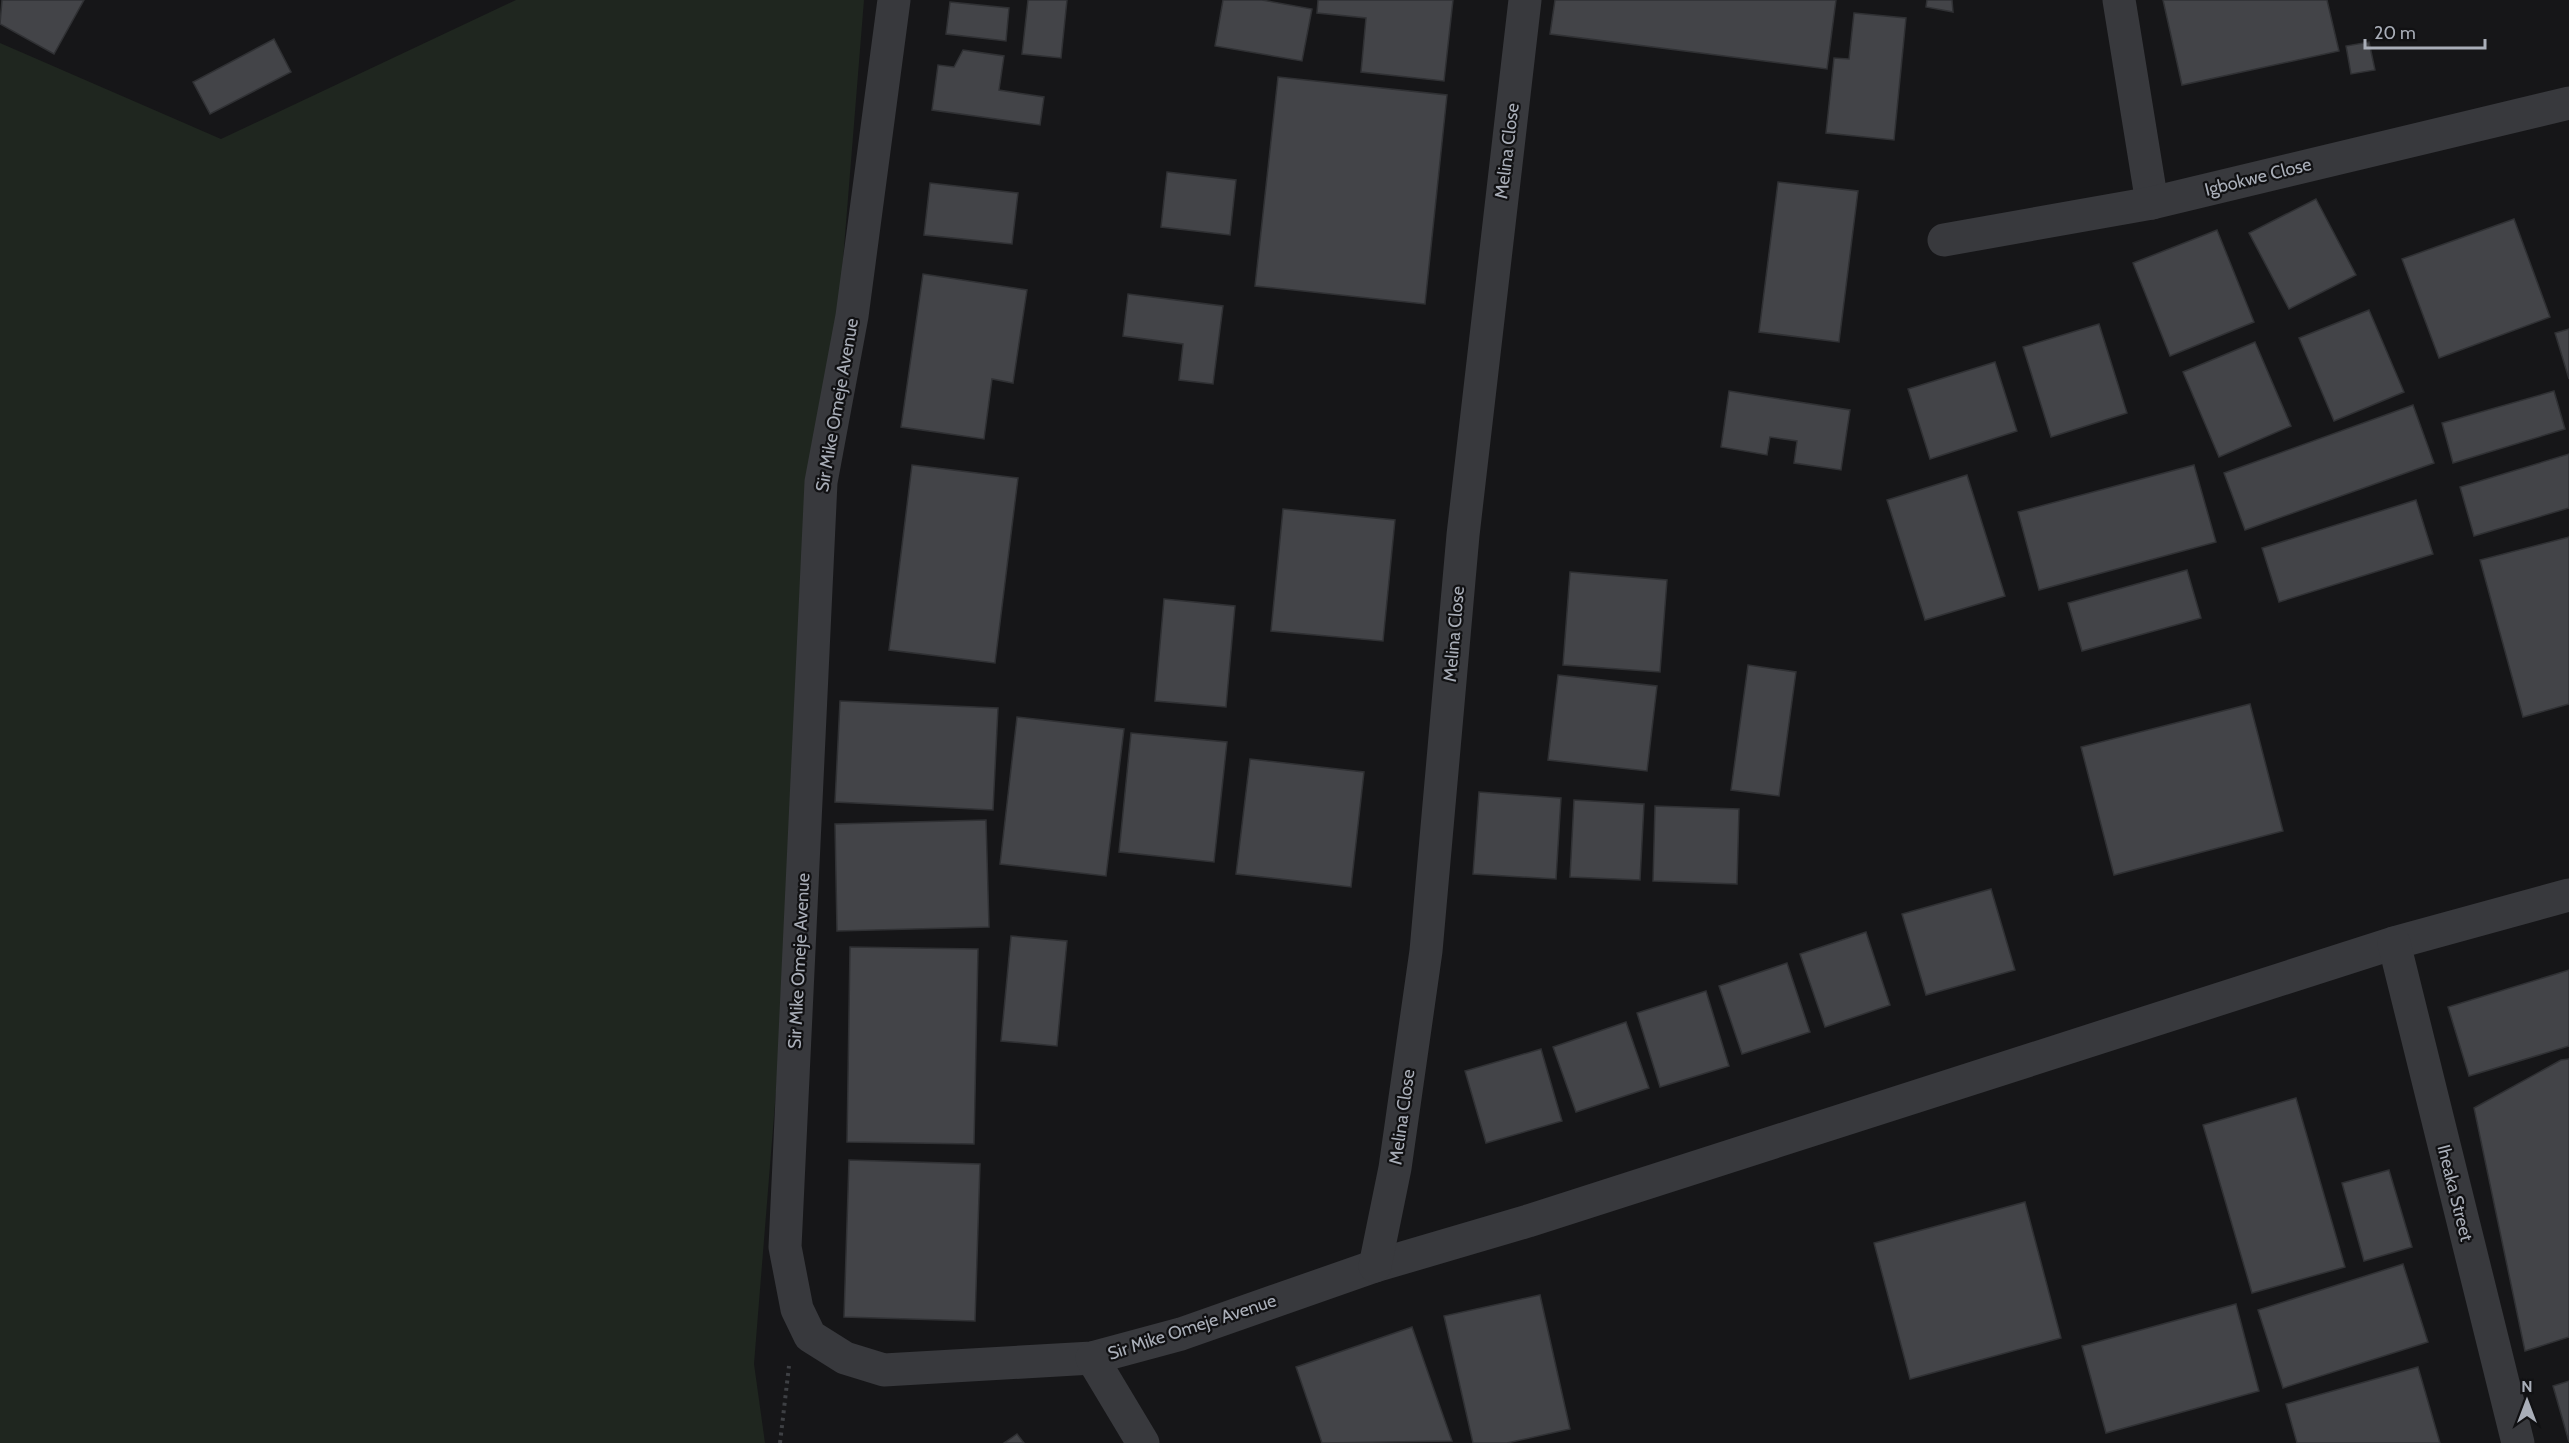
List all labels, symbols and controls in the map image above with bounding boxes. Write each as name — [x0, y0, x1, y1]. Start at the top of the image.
scale bar — [2365, 12, 2485, 50]
text: 20 m — [2374, 22, 2416, 44]
street label: Melina Close — [1490, 102, 1524, 200]
street label: Igbokwe Close — [2202, 153, 2314, 201]
street label: Sir Mike Omeje Avenue — [811, 316, 863, 494]
street label: Melina Close — [1439, 585, 1469, 683]
street label: Sir Mike Omeje Avenue — [783, 873, 815, 1049]
street label: Melina Close — [1384, 1068, 1420, 1166]
street label: Iheaka Street — [2432, 1142, 2478, 1244]
street label: Sir Mike Omeje Avenue — [1105, 1289, 1279, 1365]
north arrow — [2497, 1371, 2557, 1431]
text: N — [2521, 1377, 2533, 1396]

